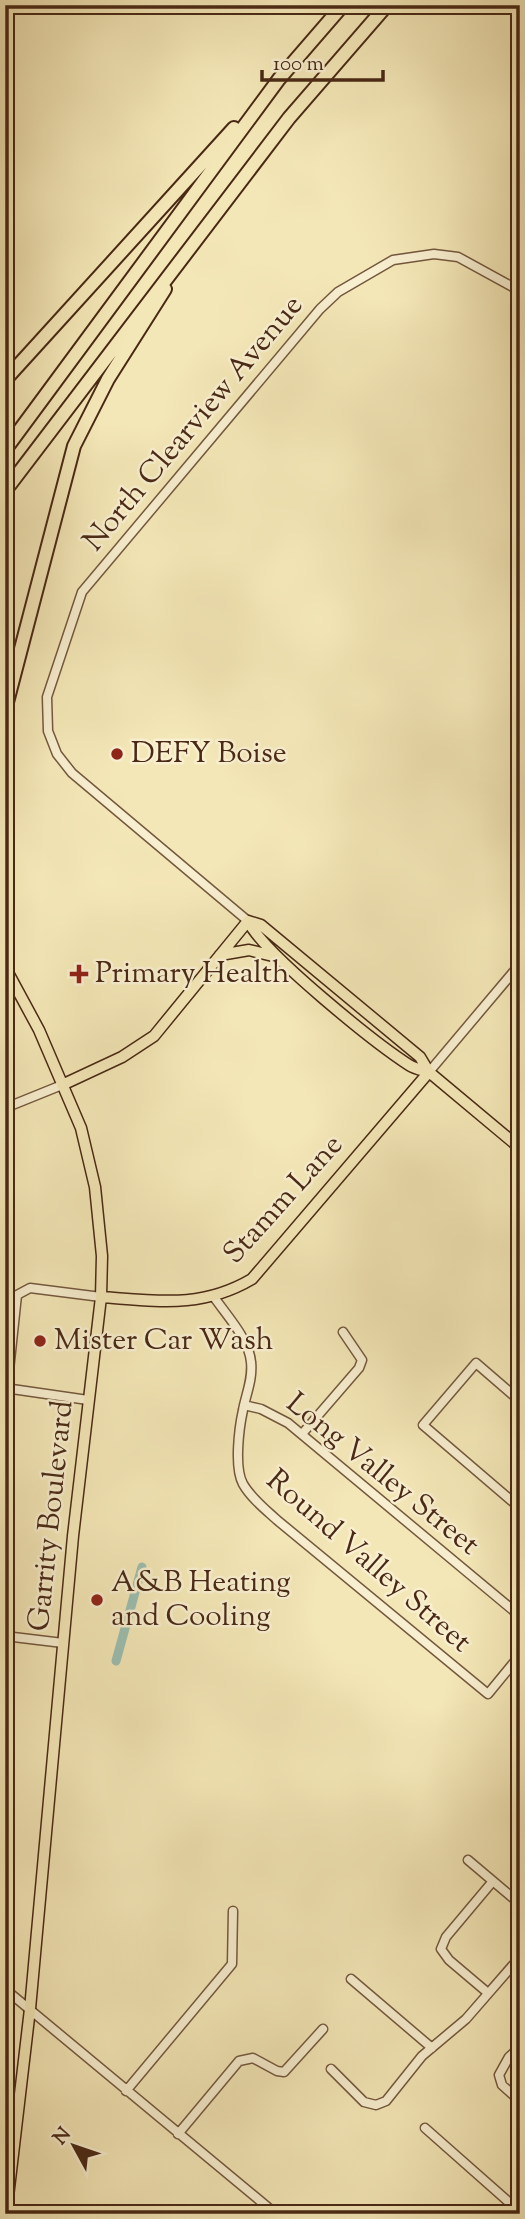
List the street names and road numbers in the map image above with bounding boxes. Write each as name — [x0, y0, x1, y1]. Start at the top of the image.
street label: North Clearview Avenue — [74, 286, 314, 562]
street label: Stamm Lane — [214, 1126, 354, 1274]
street label: Long Valley Street — [276, 1383, 488, 1567]
street label: Garrity Boulevard — [18, 1398, 86, 1634]
street label: Round Valley Street — [256, 1460, 480, 1664]

